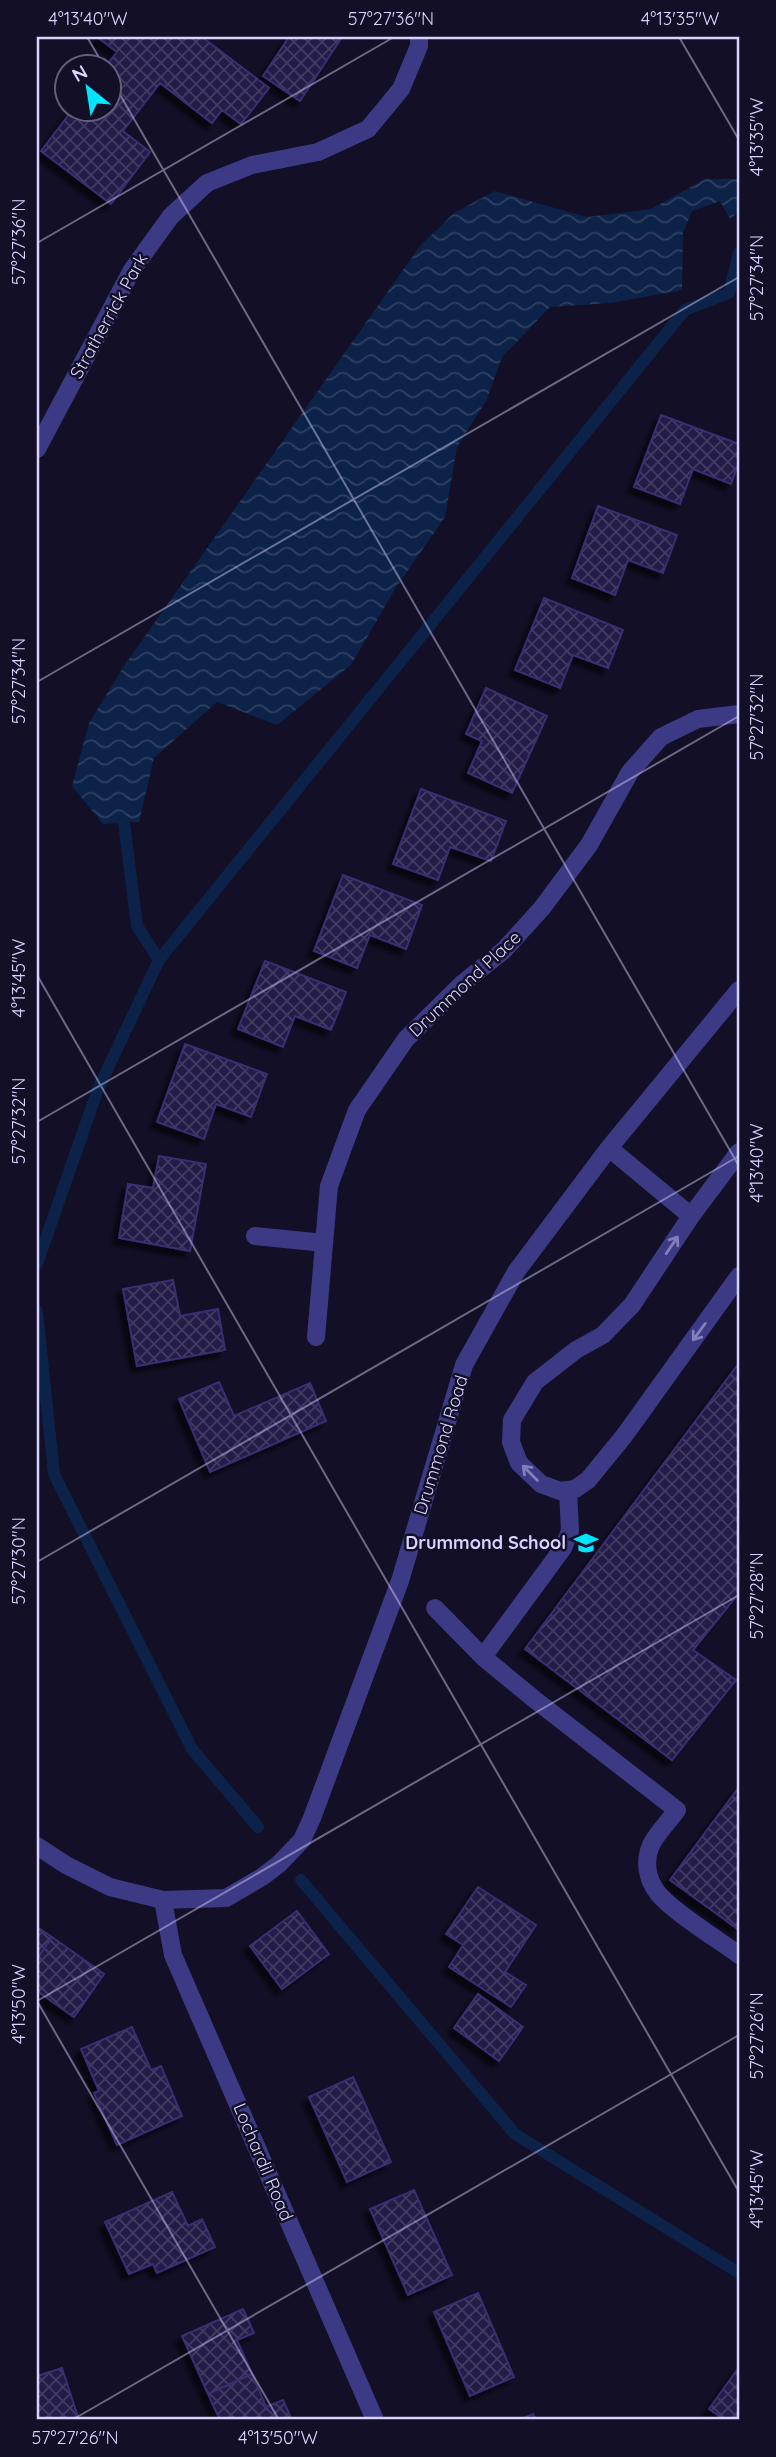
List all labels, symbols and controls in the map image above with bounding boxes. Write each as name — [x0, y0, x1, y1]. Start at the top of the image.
text: 4°13'40"W — [48, 7, 128, 30]
text: 57°27'36"N — [348, 7, 434, 30]
text: 4°13'35"W — [641, 7, 719, 30]
north arrow — [52, 52, 122, 122]
text: N — [67, 59, 92, 87]
text: 4°13'35"W — [745, 98, 768, 176]
text: 57°27'36"N — [7, 199, 30, 285]
text: 57°27'34"N — [745, 235, 768, 321]
street label: Stratherrick Park — [65, 249, 153, 383]
text: 57°27'34"N — [7, 638, 30, 724]
text: 57°27'32"N — [745, 674, 768, 760]
street label: Drummond Place — [404, 926, 526, 1042]
text: 4°13'45"W — [7, 939, 30, 1017]
text: 57°27'32"N — [7, 1078, 30, 1164]
text: 4°13'40"W — [745, 1123, 768, 1203]
one-way arrow — [665, 1236, 679, 1255]
one-way arrow — [692, 1322, 706, 1341]
street label: Drummond Road — [408, 1372, 473, 1517]
one-way arrow — [522, 1465, 539, 1482]
text: 57°27'30"N — [7, 1517, 30, 1605]
school or university icon: Drummond School — [572, 1529, 600, 1557]
place label: Drummond School — [405, 1531, 566, 1554]
text: 57°27'28"N — [745, 1552, 768, 1640]
text: 4°13'50"W — [7, 1964, 30, 2044]
text: 57°27'26"N — [745, 1992, 768, 2080]
street label: Lochardil Road — [228, 2099, 299, 2224]
text: 4°13'45"W — [745, 2150, 768, 2228]
text: 57°27'26"N — [31, 2426, 119, 2449]
text: 4°13'50"W — [238, 2426, 318, 2449]

